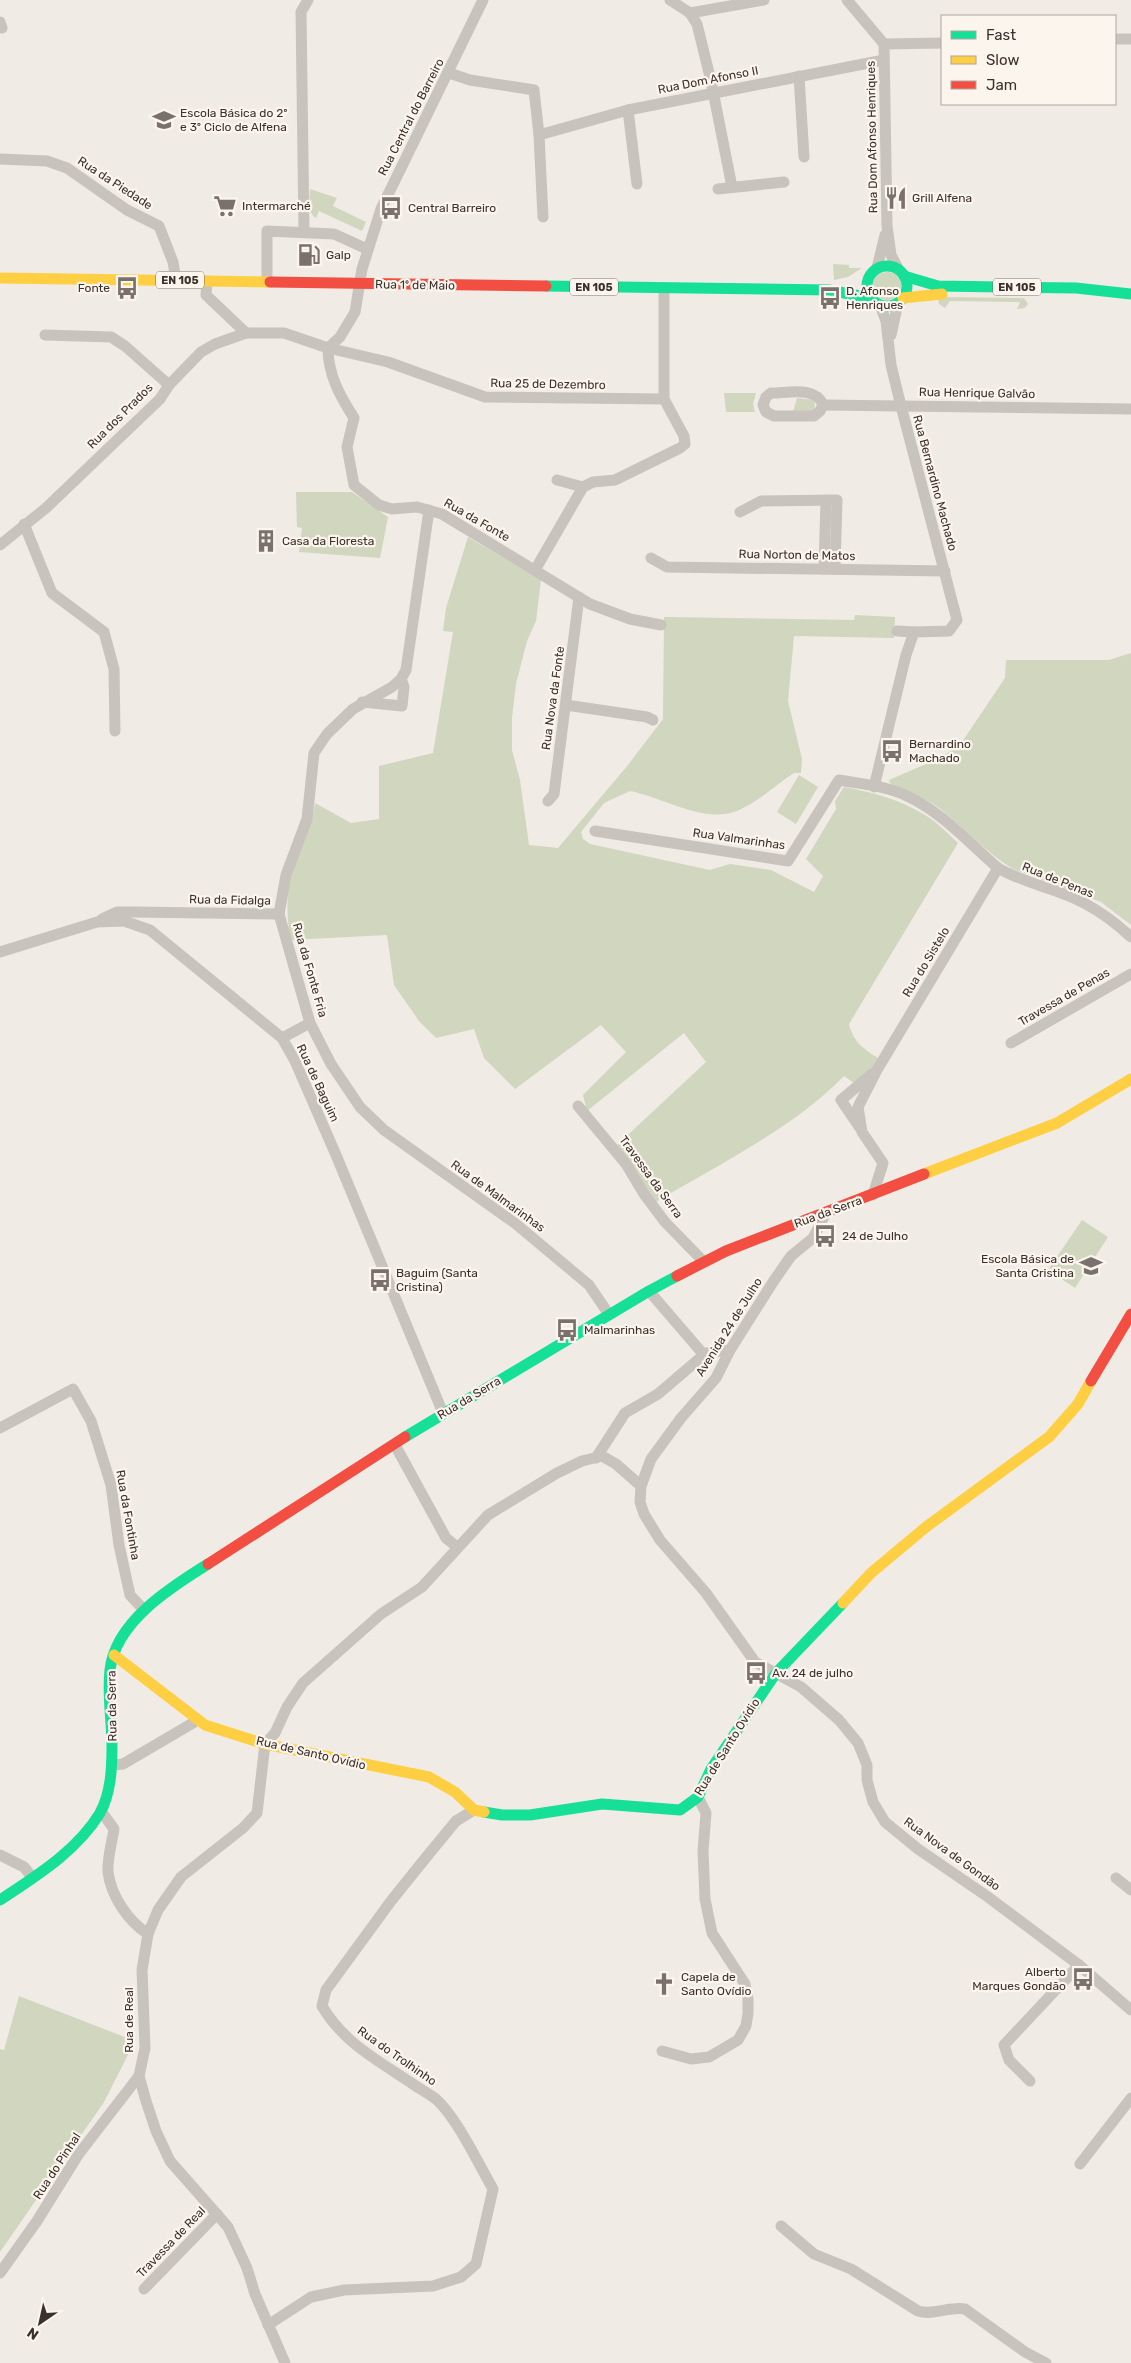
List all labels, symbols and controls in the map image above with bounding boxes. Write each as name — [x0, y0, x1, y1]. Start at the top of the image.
legend — [941, 15, 1116, 105]
text: Fast — [986, 26, 1016, 44]
text: Slow — [986, 51, 1019, 69]
street label: Rua Central do Barreiro — [375, 56, 447, 178]
street label: Rua Dom Afonso Henriques — [864, 61, 880, 213]
street label: Rua Dom Afonso II — [657, 63, 759, 97]
text: Jam — [986, 76, 1017, 94]
place label: Escola Básica do 2º e 3º Ciclo de Alfena — [180, 106, 288, 134]
school or university icon: Escola Básica do 2º e 3º Ciclo de Alfena — [151, 107, 177, 133]
street label: Rua da Piedade — [75, 154, 155, 213]
restaurant icon: Grill Alfena — [883, 185, 909, 211]
place label: Grill Alfena — [912, 191, 972, 205]
supermarket icon: Intermarché — [212, 193, 238, 219]
bus stop icon: Central Barreiro — [378, 195, 404, 221]
place label: Intermarché — [242, 199, 311, 213]
place label: Central Barreiro — [408, 201, 496, 215]
fuel station icon: Galp — [296, 242, 322, 268]
place label: Galp — [326, 248, 351, 262]
road number: EN 105 — [156, 272, 204, 288]
bus stop icon: Fonte — [114, 275, 140, 301]
street label: Rua 1º de Maio — [375, 277, 455, 293]
road number: EN 105 — [570, 278, 618, 296]
road number: EN 105 — [993, 278, 1041, 296]
place label: Fonte — [78, 281, 110, 295]
place label: D. Afonso Henriques — [846, 284, 903, 312]
bus stop icon: D. Afonso Henriques — [817, 285, 843, 311]
street label: Rua 25 de Dezembro — [490, 376, 606, 392]
street label: Rua dos Prados — [84, 380, 156, 452]
street label: Rua Henrique Galvão — [919, 385, 1035, 401]
street label: Rua Bernardino Machado — [910, 413, 960, 553]
street label: Rua da Fonte — [442, 496, 513, 545]
building icon: Casa da Floresta — [253, 528, 279, 554]
place label: Casa da Floresta — [282, 534, 374, 548]
street label: Rua Norton de Matos — [738, 547, 856, 563]
street label: Rua Nova da Fonte — [539, 645, 567, 751]
place label: Bernardino Machado — [909, 737, 971, 765]
bus stop icon: Bernardino Machado — [879, 738, 905, 764]
street label: Rua Valmarinhas — [692, 826, 786, 852]
street label: Rua de Penas — [1020, 859, 1096, 901]
street label: Rua da Fidalga — [189, 892, 271, 908]
street label: Rua da Fonte Fria — [290, 921, 330, 1019]
street label: Rua do Sistelo — [900, 924, 952, 1000]
street label: Travessa de Penas — [1016, 965, 1112, 1029]
street label: Rua de Baguim — [294, 1042, 342, 1124]
street label: Travessa da Serra — [616, 1133, 686, 1221]
street label: Rua de Malmarinhas — [448, 1157, 548, 1235]
street label: Rua da Serra — [792, 1193, 864, 1231]
bus stop icon: 24 de Julho — [812, 1223, 838, 1249]
place label: 24 de Julho — [842, 1229, 908, 1243]
place label: Escola Básica de Santa Cristina — [981, 1252, 1074, 1280]
school or university icon: Escola Básica de Santa Cristina — [1078, 1253, 1104, 1279]
place label: Baguim (Santa Cristina) — [396, 1266, 478, 1294]
bus stop icon: Baguim (Santa Cristina) — [367, 1267, 393, 1293]
street label: Avenida 24 de Julho — [693, 1275, 765, 1379]
bus stop icon: Malmarinhas — [554, 1317, 580, 1343]
place label: Malmarinhas — [584, 1323, 655, 1337]
street label: Rua da Serra — [435, 1374, 503, 1422]
street label: Rua da Fontinha — [113, 1469, 143, 1561]
bus stop icon: Av. 24 de julho — [743, 1660, 769, 1686]
place label: Av. 24 de julho — [772, 1666, 853, 1680]
street label: Rua da Serra — [104, 1670, 120, 1742]
street label: Rua de Santo Ovídio — [691, 1696, 763, 1798]
street label: Rua de Santo Ovídio — [255, 1734, 367, 1772]
street label: Rua Nova de Gondão — [901, 1814, 1003, 1894]
place label: Alberto Marques Gondão — [972, 1965, 1066, 1993]
bus stop icon: Alberto Marques Gondão — [1070, 1966, 1096, 1992]
place label: Capela de Santo Ovídio — [681, 1970, 752, 1998]
church icon: Capela de Santo Ovídio — [651, 1971, 677, 1997]
street label: Rua de Real — [122, 1987, 136, 2053]
street label: Rua do Trolhinho — [355, 2024, 439, 2089]
street label: Rua do Pinhal — [30, 2130, 84, 2202]
street label: Travessa de Real — [134, 2204, 208, 2280]
north arrow — [15, 2298, 65, 2348]
text: N — [24, 2323, 42, 2343]

